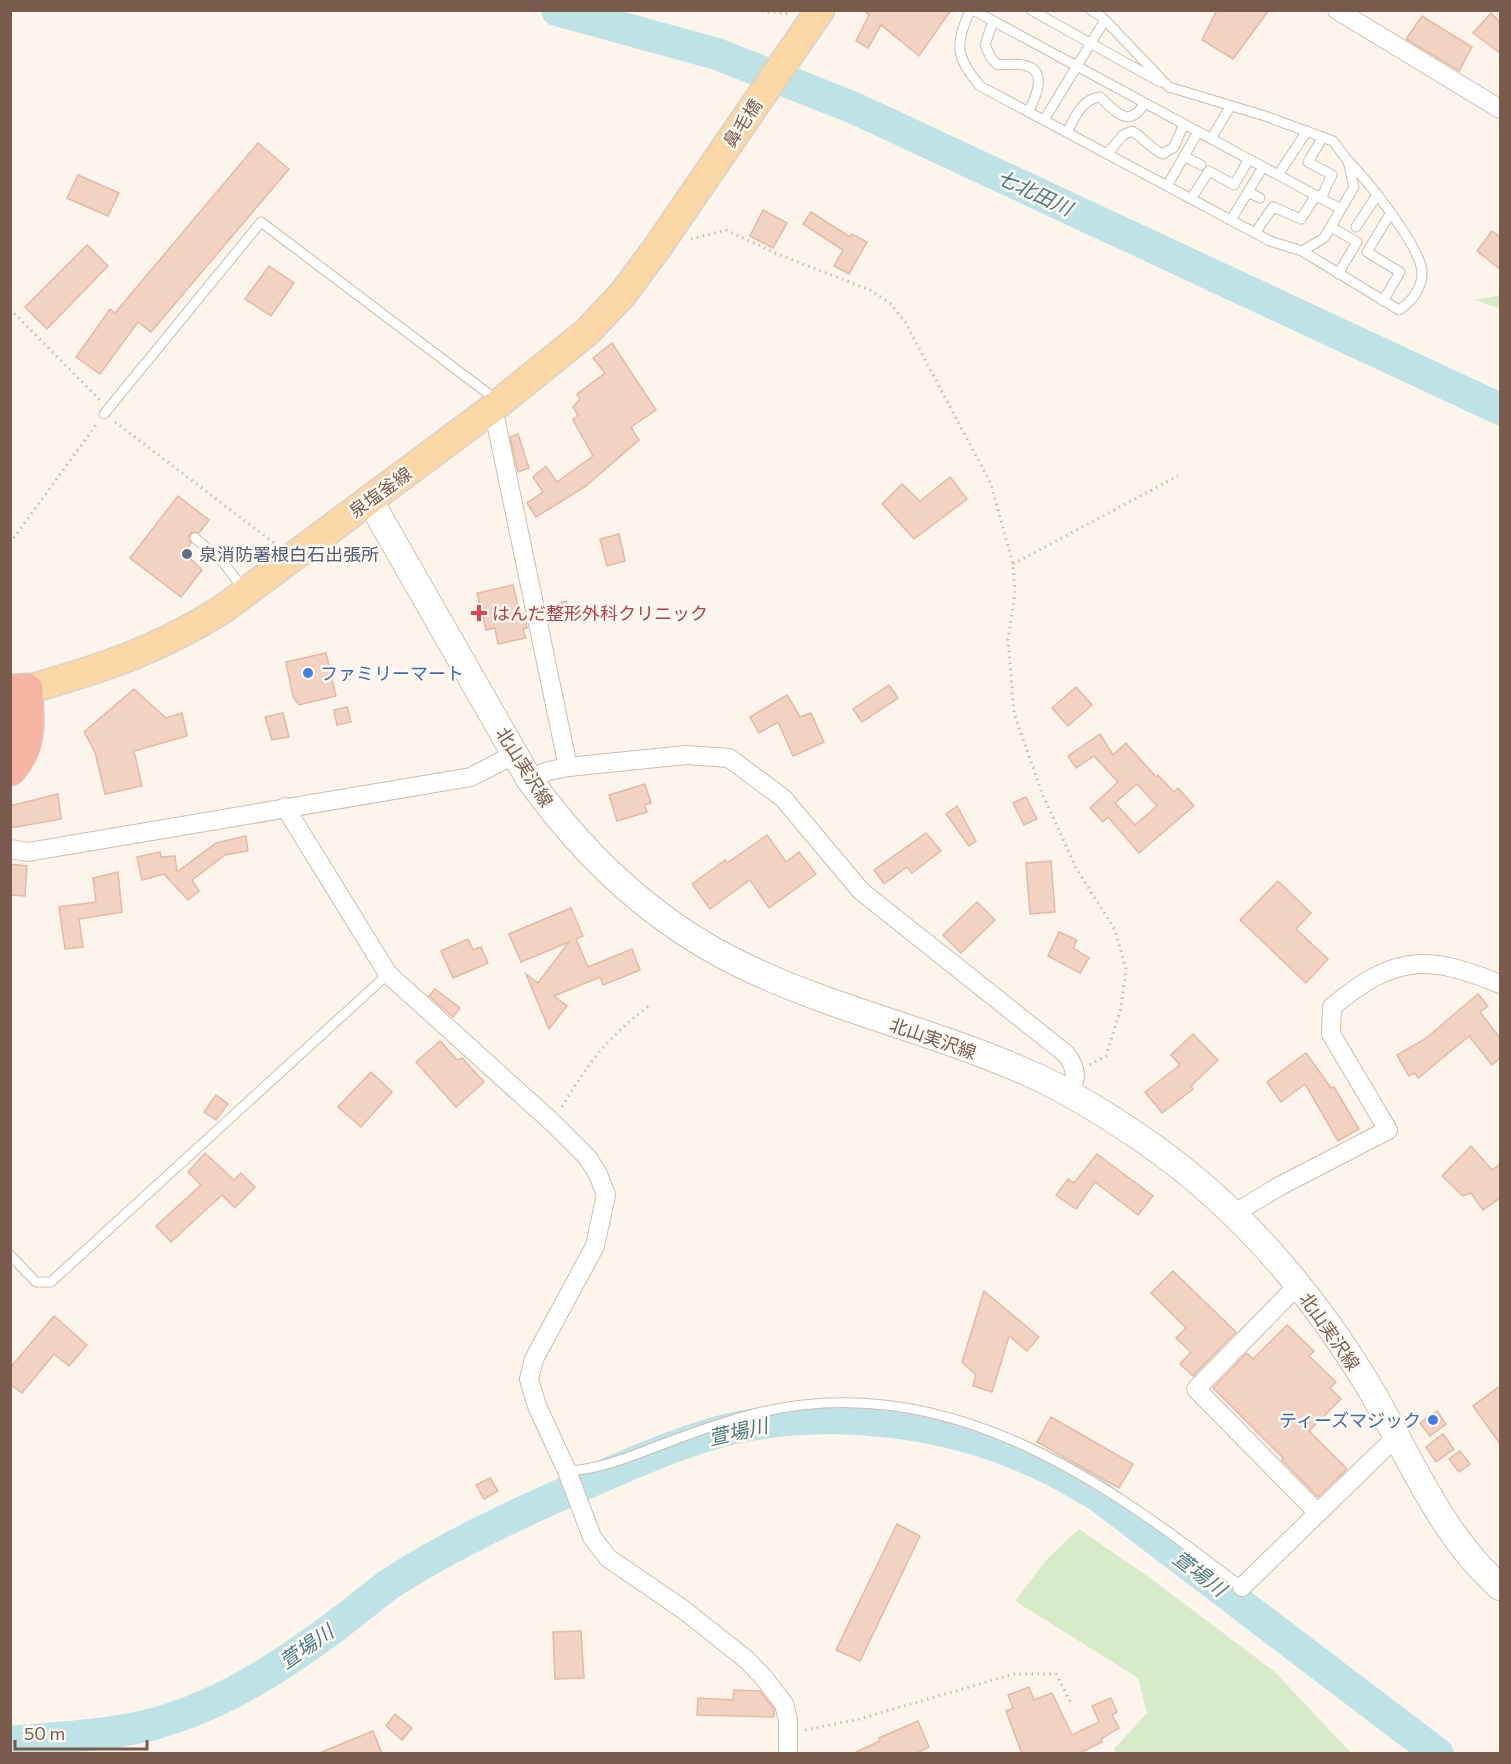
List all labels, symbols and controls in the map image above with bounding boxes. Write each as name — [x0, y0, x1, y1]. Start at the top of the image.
street label: 鼻毛橋 — [718, 94, 766, 152]
water label: 七北田川 — [994, 164, 1078, 221]
street label: 泉塩釜線 — [344, 462, 416, 522]
place label: 泉消防署根白石出張所 — [199, 543, 379, 565]
marker: 泉消防署根白石出張所 — [180, 547, 194, 561]
place label: はんだ整形外科クリニック — [492, 602, 708, 624]
marker: はんだ整形外科クリニック — [470, 604, 488, 622]
place label: ファミリーマート — [320, 662, 464, 684]
marker: ファミリーマート — [301, 666, 315, 680]
street label: 北山実沢線 — [492, 723, 558, 811]
street label: 北山実沢線 — [887, 1013, 979, 1063]
street label: 北山実沢線 — [1295, 1288, 1365, 1374]
place label: ティーズマジック — [1279, 1409, 1421, 1431]
water label: 萱場川 — [706, 1412, 772, 1449]
marker: ティーズマジック — [1426, 1413, 1440, 1427]
water label: 萱場川 — [1169, 1545, 1233, 1602]
water label: 萱場川 — [275, 1618, 339, 1673]
scale bar — [15, 1713, 147, 1751]
text: 50 m — [24, 1722, 65, 1744]

